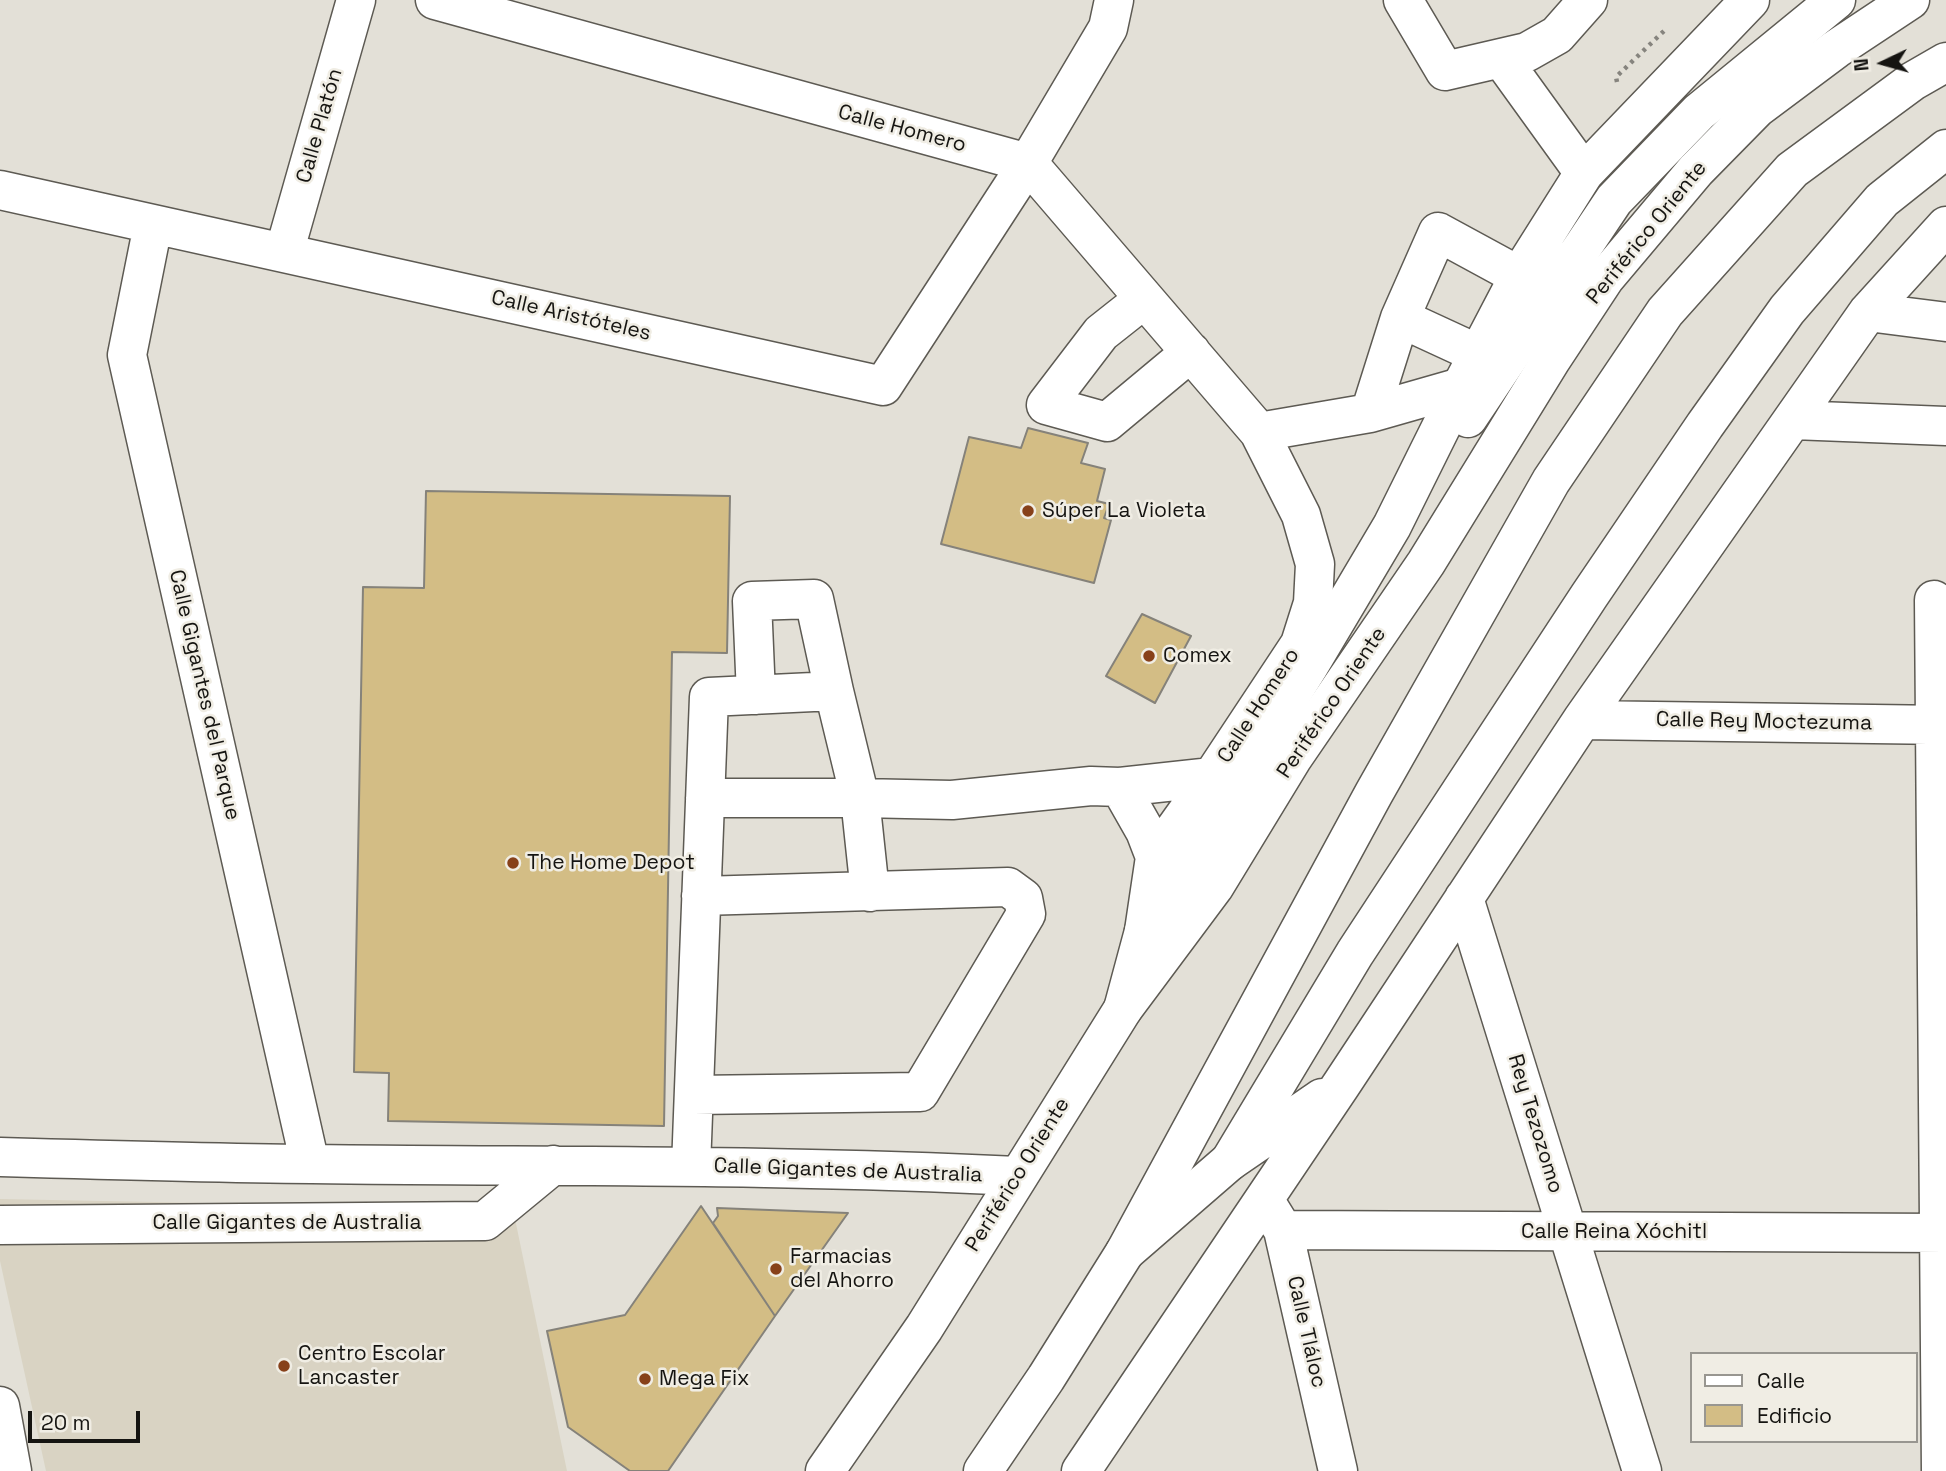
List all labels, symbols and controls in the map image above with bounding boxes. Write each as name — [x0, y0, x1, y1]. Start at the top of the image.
north arrow — [1848, 28, 1918, 98]
text: N — [1849, 57, 1875, 72]
street label: Calle Platón — [292, 66, 348, 186]
street label: Calle Homero — [835, 100, 969, 158]
street label: Periférico Oriente — [1582, 156, 1712, 310]
street label: Calle Aristóteles — [489, 285, 653, 347]
place label: Súper La Violeta — [1042, 498, 1206, 524]
marker: Súper La Violeta — [1020, 503, 1036, 519]
street label: Calle Gigantes del Parque — [163, 567, 245, 823]
street label: Periférico Oriente — [1272, 623, 1392, 783]
place label: Comex — [1163, 643, 1232, 669]
street label: Calle Homero — [1213, 644, 1305, 768]
marker: Comex — [1141, 648, 1157, 664]
street label: Calle Rey Moctezuma — [1656, 708, 1872, 736]
place label: The Home Depot — [527, 850, 695, 876]
marker: The Home Depot — [505, 855, 521, 871]
street label: Rey Tezozomo — [1502, 1052, 1568, 1196]
street label: Periférico Oriente — [960, 1093, 1076, 1257]
street label: Calle Gigantes de Australia — [713, 1154, 983, 1188]
street label: Calle Gigantes de Australia — [153, 1210, 421, 1236]
street label: Calle Reina Xóchitl — [1521, 1219, 1707, 1245]
place label: Farmacias del Ahorro — [790, 1244, 894, 1294]
marker: Farmacias del Ahorro — [768, 1261, 784, 1277]
street label: Calle Tláloc — [1281, 1274, 1331, 1390]
place label: Centro Escolar Lancaster — [298, 1341, 446, 1391]
legend — [1690, 1352, 1918, 1443]
marker: Centro Escolar Lancaster — [276, 1358, 292, 1374]
place label: Mega Fix — [659, 1366, 749, 1392]
text: Calle — [1757, 1367, 1805, 1394]
marker: Mega Fix — [637, 1371, 653, 1387]
scale bar — [32, 1398, 144, 1442]
text: Edificio — [1757, 1402, 1832, 1429]
text: 20 m — [41, 1409, 91, 1436]

